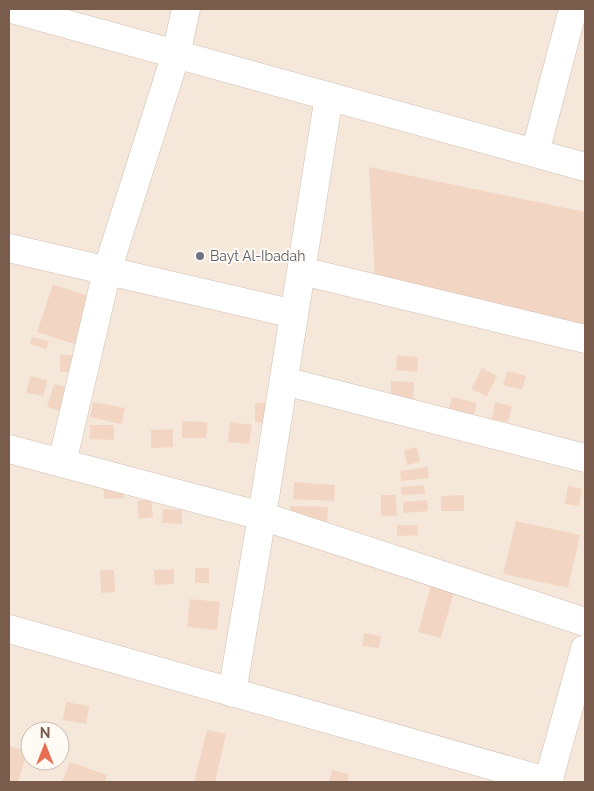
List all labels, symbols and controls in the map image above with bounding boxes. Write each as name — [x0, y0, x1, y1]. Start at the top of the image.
place label: Bayt Al-Ibadah — [210, 248, 305, 264]
marker: Bayt Al-Ibadah — [194, 250, 206, 262]
north arrow — [20, 721, 70, 771]
text: N — [40, 725, 50, 741]

